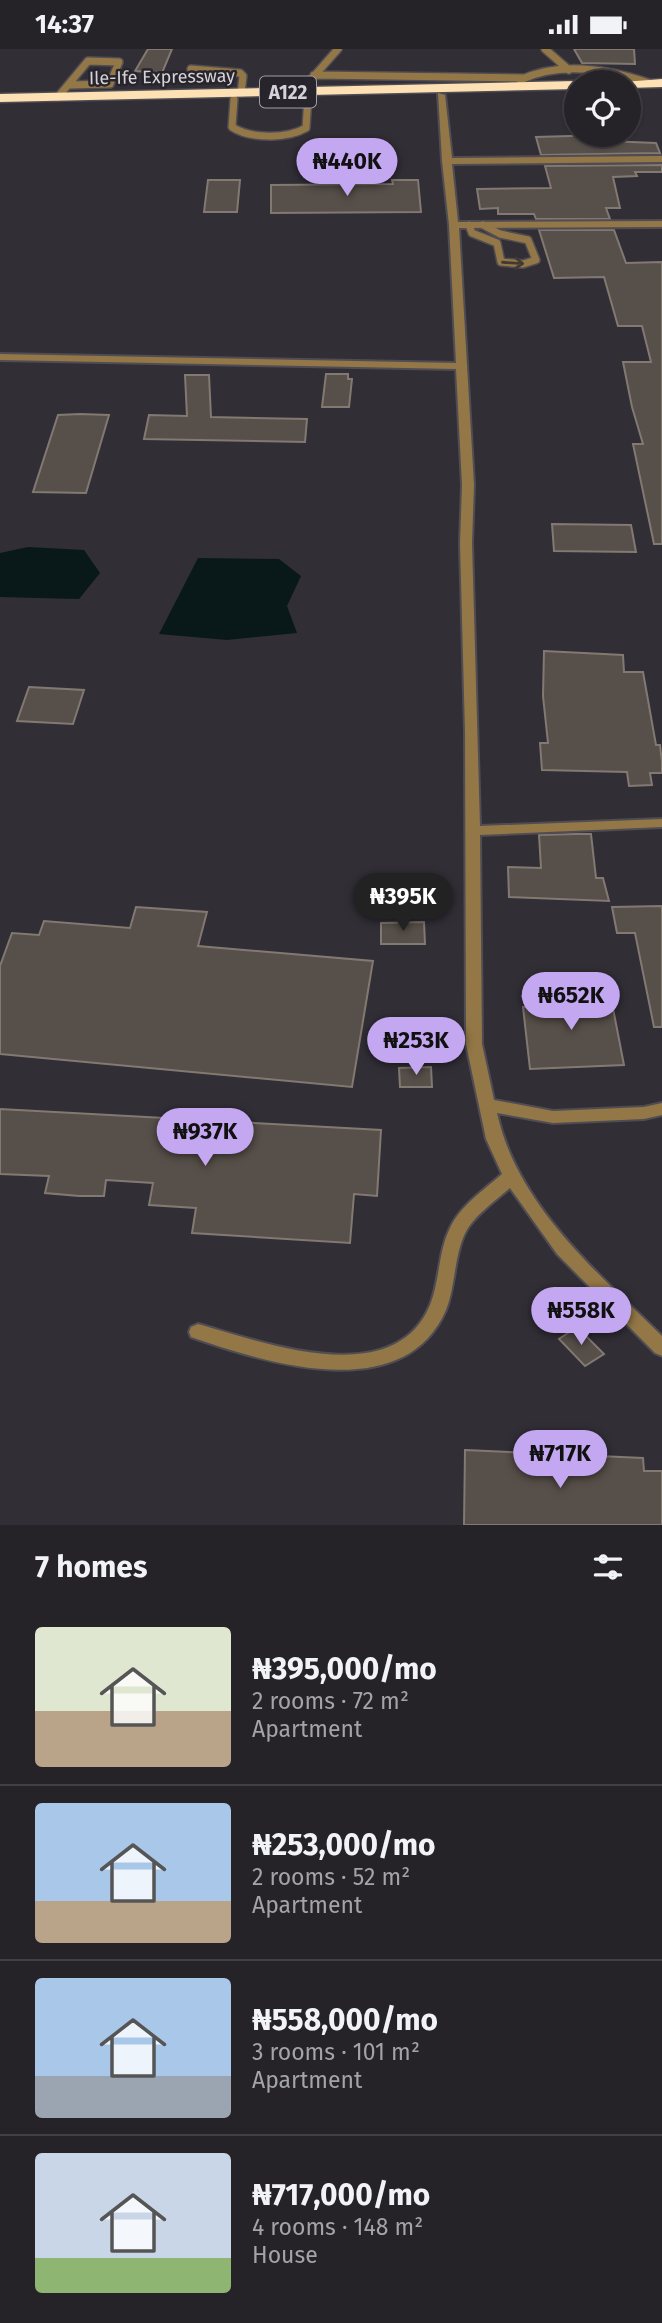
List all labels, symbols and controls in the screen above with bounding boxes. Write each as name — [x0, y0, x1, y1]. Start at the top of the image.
text: 14:37 — [35, 9, 94, 40]
street label: Ile-Ife Expressway — [89, 65, 235, 89]
map controls — [564, 70, 641, 147]
button: locate — [564, 70, 641, 147]
road number: A122 — [260, 77, 316, 107]
pin: ₦440K — [298, 139, 396, 198]
text: ₦440K — [312, 147, 382, 175]
one-way arrow — [501, 257, 524, 270]
pin: ₦395K — [354, 873, 452, 933]
text: ₦395K — [370, 882, 436, 910]
pin: ₦652K — [522, 972, 620, 1032]
text: ₦652K — [538, 981, 604, 1009]
pin: ₦253K — [367, 1017, 465, 1077]
text: ₦253K — [383, 1026, 449, 1054]
pin: ₦937K — [156, 1109, 254, 1168]
text: ₦937K — [173, 1117, 237, 1145]
pin: ₦558K — [532, 1287, 630, 1347]
text: ₦558K — [547, 1296, 615, 1324]
pin: ₦717K — [511, 1431, 609, 1490]
text: ₦717K — [529, 1439, 591, 1467]
icon: filters — [589, 1548, 627, 1586]
text: 7 homes — [35, 1549, 147, 1585]
text: ₦395,000/mo — [252, 1651, 437, 1687]
icon: home — [91, 1655, 175, 1739]
text: 2 rooms · 72 m² — [252, 1687, 409, 1715]
text: Apartment — [252, 1715, 362, 1743]
text: ₦253,000/mo — [252, 1827, 436, 1863]
icon: home — [91, 1831, 175, 1915]
text: 2 rooms · 52 m² — [252, 1863, 410, 1891]
text: Apartment — [252, 1891, 362, 1919]
text: ₦558,000/mo — [252, 2002, 438, 2038]
icon: home — [91, 2006, 175, 2090]
text: 3 rooms · 101 m² — [252, 2038, 420, 2066]
text: Apartment — [252, 2066, 362, 2094]
text: ₦717,000/mo — [252, 2177, 430, 2213]
icon: home — [91, 2181, 175, 2265]
text: 4 rooms · 148 m² — [252, 2213, 423, 2241]
text: House — [252, 2241, 318, 2269]

